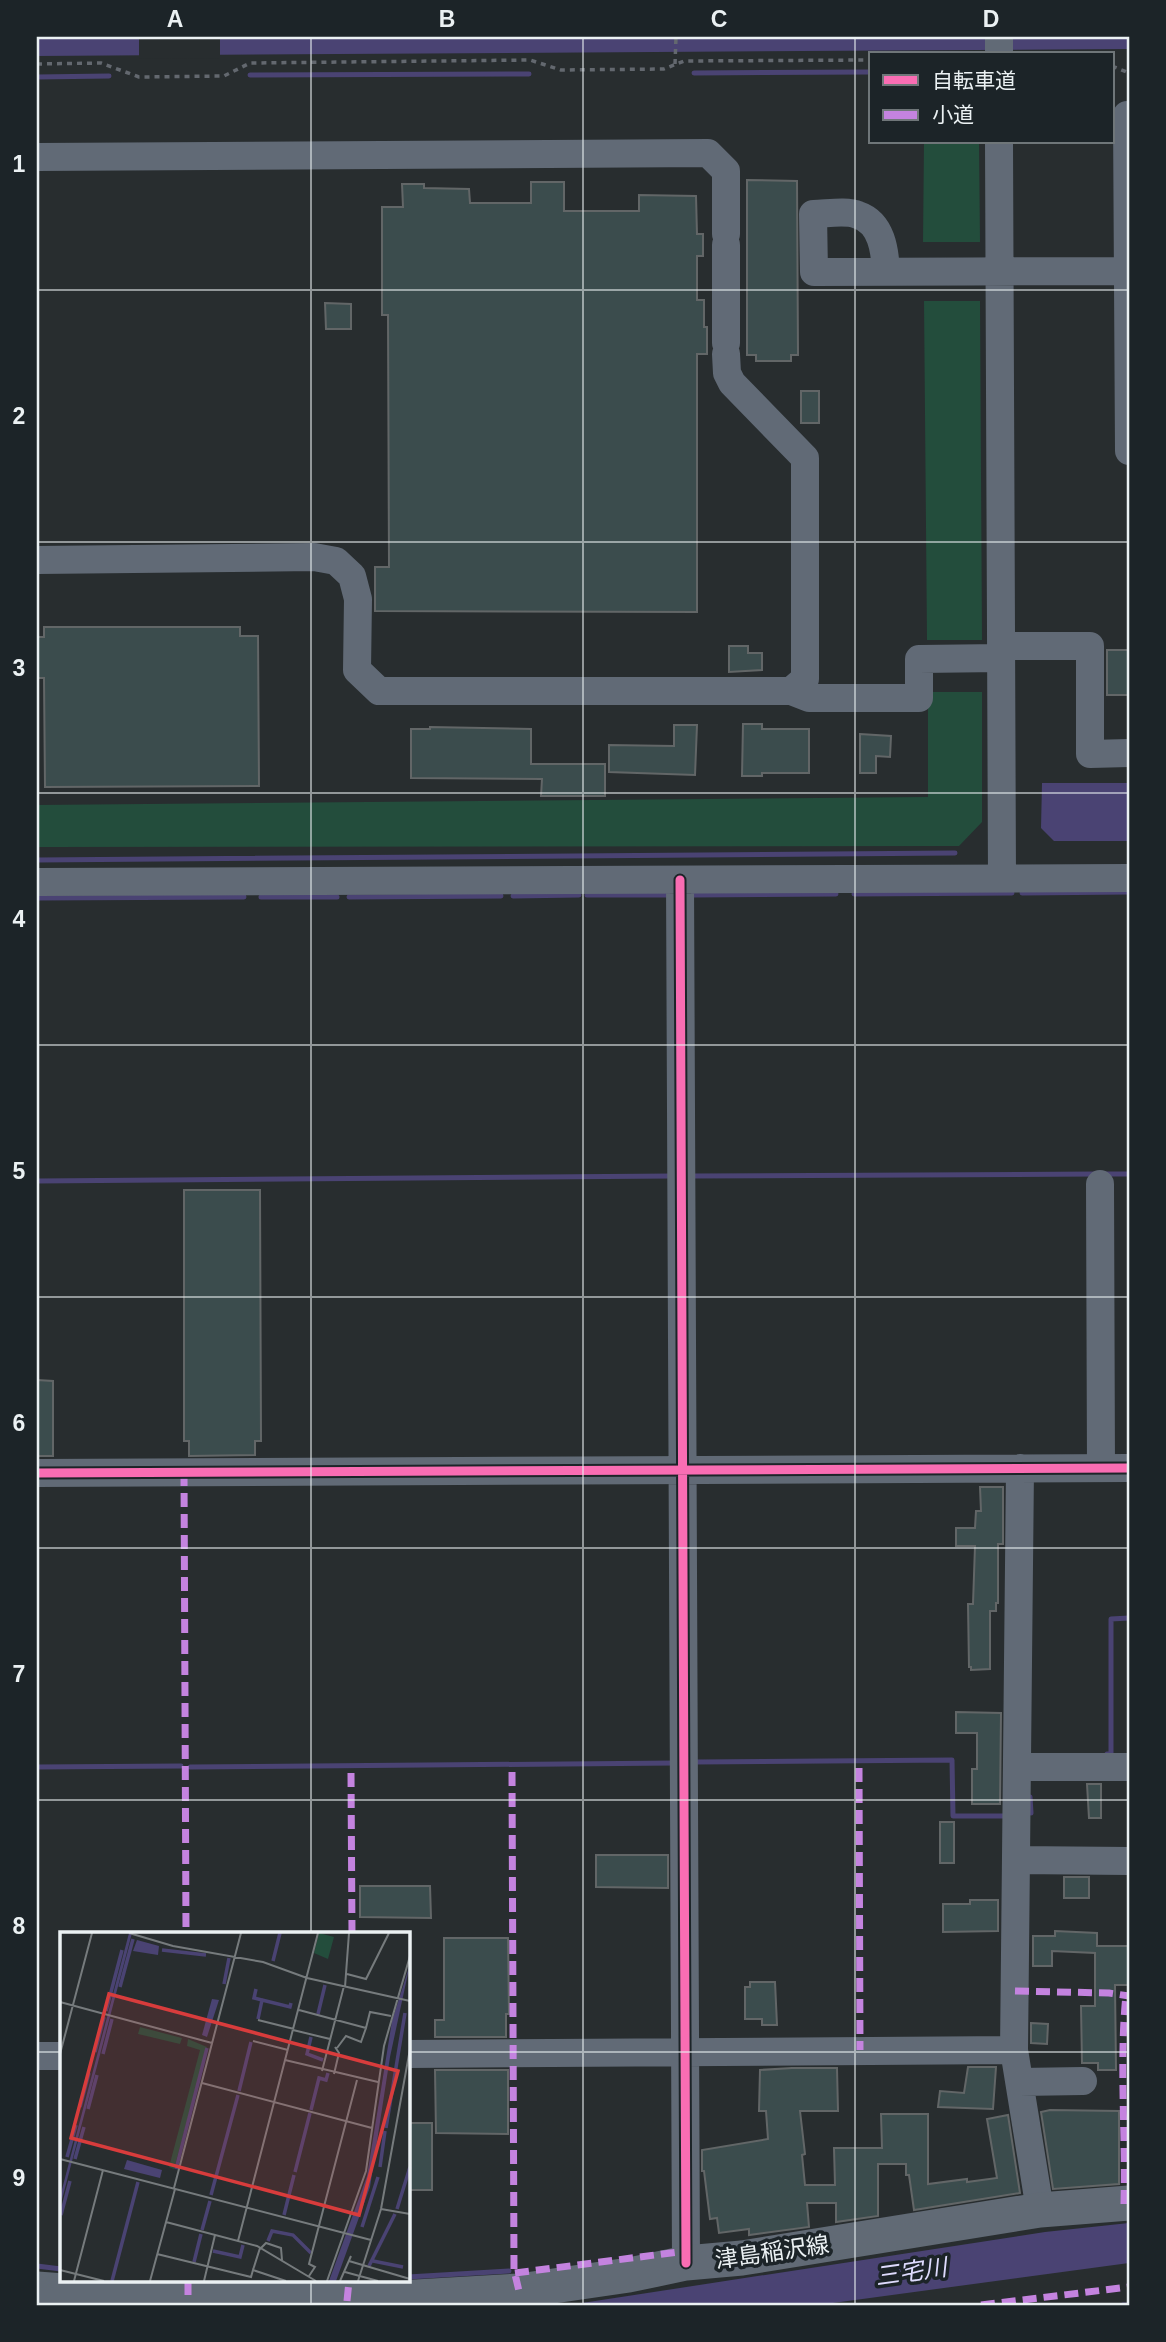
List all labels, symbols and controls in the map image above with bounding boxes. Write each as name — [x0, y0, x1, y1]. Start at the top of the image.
text: A — [167, 6, 183, 32]
text: B — [439, 6, 455, 32]
text: C — [711, 6, 727, 32]
text: D — [983, 6, 999, 32]
legend — [869, 52, 1114, 144]
text: 自転車道 — [932, 69, 1016, 92]
text: 小道 — [932, 103, 974, 126]
text: 1 — [13, 151, 26, 177]
text: 2 — [13, 403, 25, 429]
text: 3 — [13, 655, 25, 681]
text: 4 — [13, 906, 26, 932]
text: 5 — [13, 1158, 26, 1184]
text: 6 — [13, 1410, 25, 1436]
text: 7 — [13, 1661, 25, 1687]
text: 8 — [13, 1913, 26, 1939]
inset map — [60, 1932, 410, 2282]
text: 9 — [13, 2165, 25, 2191]
street label: 津島稲沢線 — [713, 2231, 831, 2273]
water label: 三宅川 — [873, 2253, 951, 2290]

